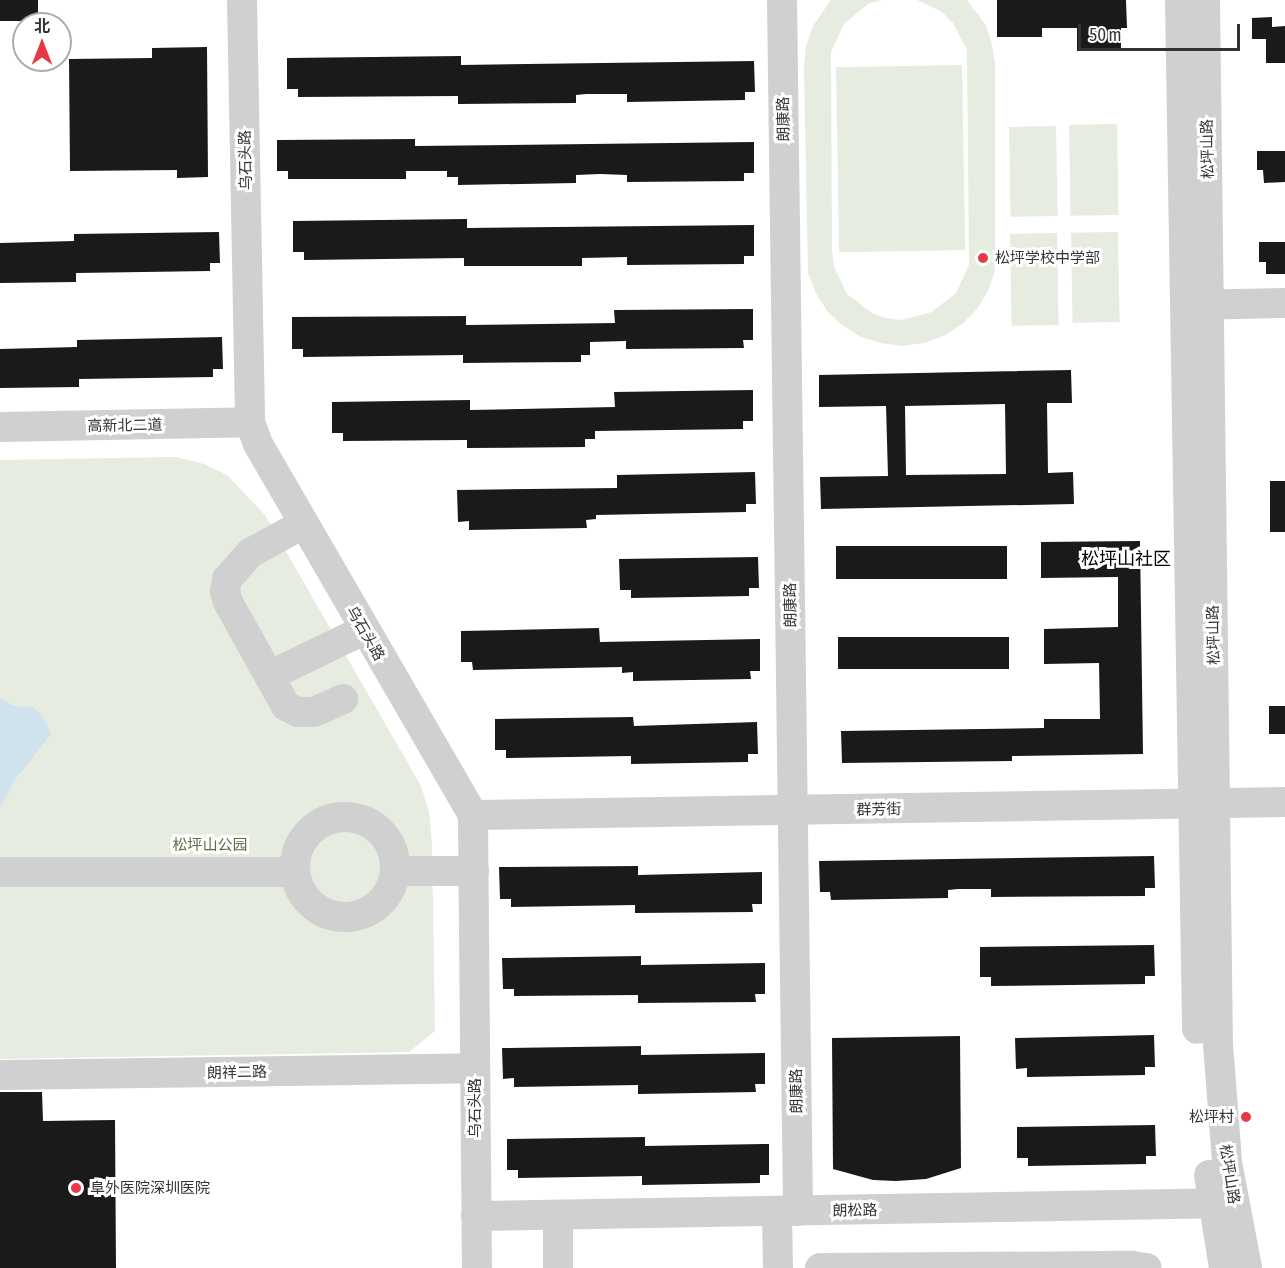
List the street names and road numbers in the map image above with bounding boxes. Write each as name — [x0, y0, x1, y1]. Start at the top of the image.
street label: 朗康路 — [774, 96, 792, 142]
street label: 松坪山路 — [1197, 119, 1217, 179]
street label: 乌石头路 — [235, 130, 255, 190]
street label: 高新北二道 — [87, 415, 163, 435]
street label: 朗康路 — [781, 582, 799, 628]
street label: 乌石头路 — [343, 603, 389, 663]
street label: 松坪山路 — [1203, 605, 1223, 665]
street label: 群芳街 — [856, 800, 902, 818]
street label: 朗祥二路 — [207, 1062, 267, 1082]
street label: 朗康路 — [787, 1068, 805, 1114]
street label: 乌石头路 — [466, 1078, 484, 1138]
street label: 松坪山路 — [1216, 1143, 1244, 1205]
street label: 朗松路 — [832, 1201, 878, 1219]

